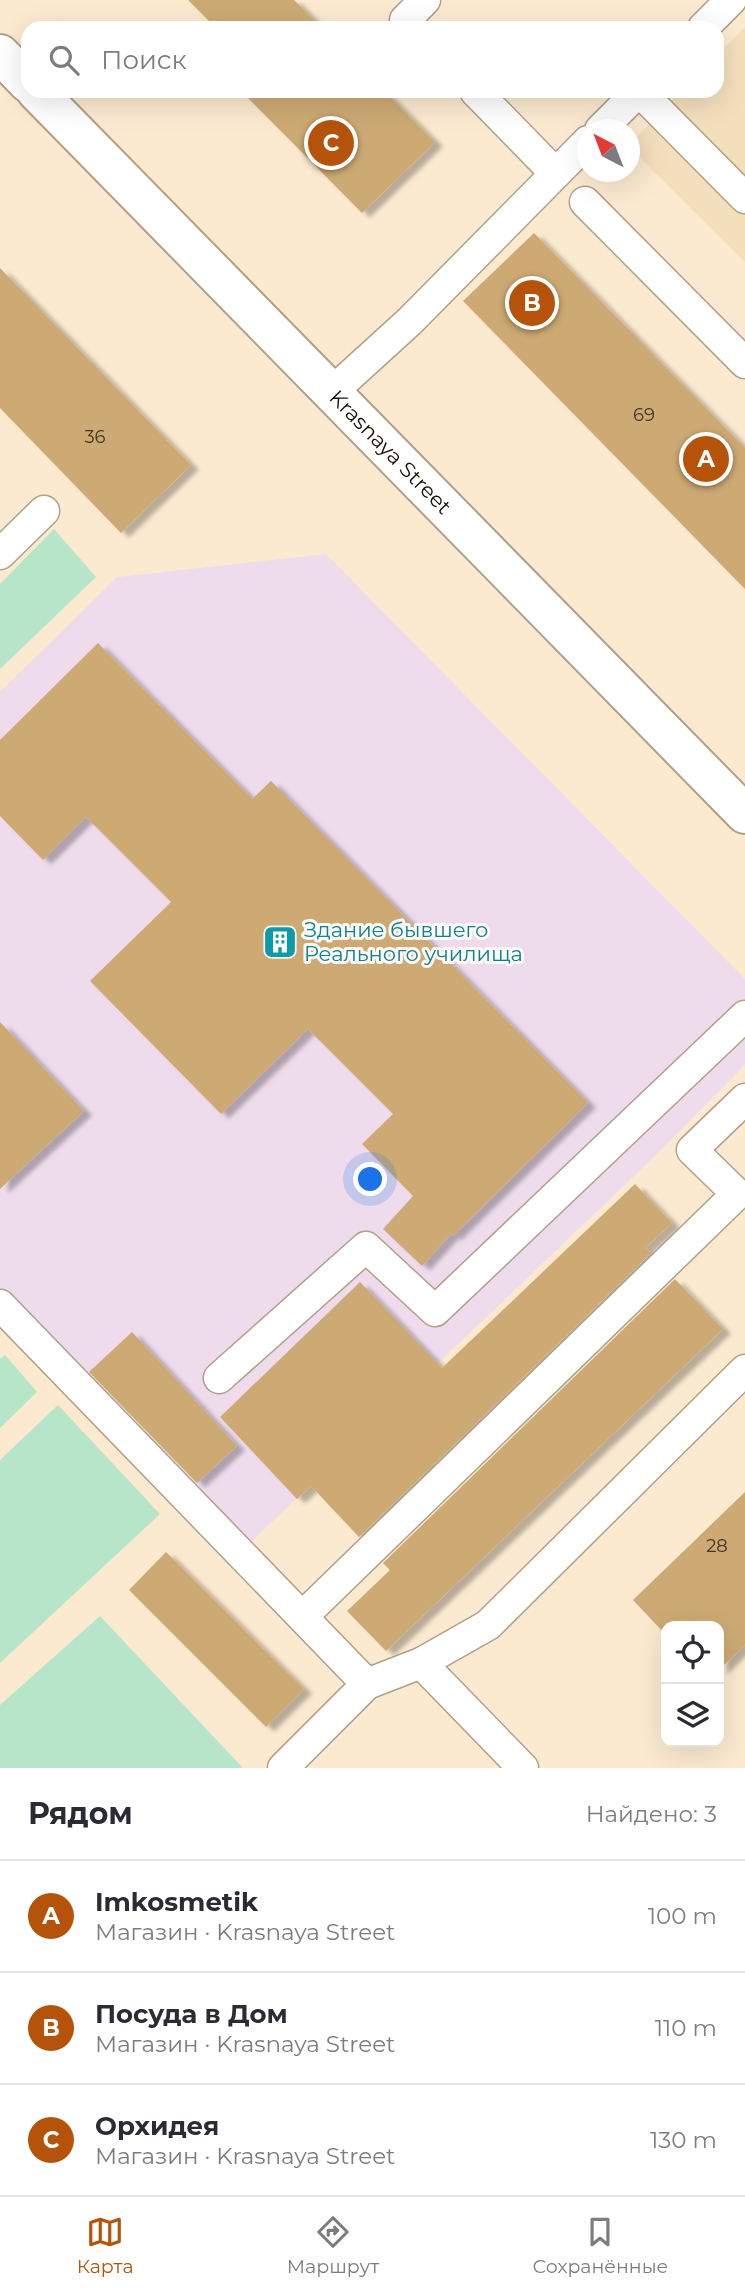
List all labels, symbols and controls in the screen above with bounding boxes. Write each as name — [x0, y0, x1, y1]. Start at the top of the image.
search box — [21, 21, 724, 98]
icon: search — [45, 41, 83, 79]
text: Поиск — [101, 44, 187, 76]
pin: C — [308, 117, 354, 169]
north arrow — [577, 119, 640, 182]
pin: B — [509, 277, 555, 329]
street label: Krasnaya Street — [324, 385, 457, 519]
house number: 69 — [633, 404, 655, 426]
house number: 36 — [84, 426, 106, 448]
pin: A — [683, 433, 729, 485]
place label: Здание бывшего Реального училища — [304, 917, 523, 966]
building icon: Здание бывшего Реального училища — [261, 923, 299, 961]
your location — [353, 1162, 387, 1196]
house number: 28 — [706, 1535, 728, 1557]
map controls — [661, 1621, 724, 1747]
button: locate — [661, 1621, 724, 1684]
button: layers — [661, 1684, 724, 1747]
text: Рядом — [28, 1795, 133, 1832]
text: Найдено: 3 — [586, 1800, 717, 1828]
text: Imkosmetik — [95, 1886, 258, 1918]
text: A — [42, 1902, 60, 1930]
text: 100 m — [648, 1902, 717, 1930]
text: Магазин · Krasnaya Street — [95, 1918, 395, 1946]
text: Посуда в Дом — [95, 1998, 288, 2030]
text: B — [42, 2014, 60, 2042]
text: 110 m — [655, 2014, 717, 2042]
text: Магазин · Krasnaya Street — [95, 2030, 395, 2058]
text: Орхидея — [95, 2110, 219, 2142]
text: C — [43, 2126, 59, 2154]
text: 130 m — [650, 2126, 717, 2154]
text: Магазин · Krasnaya Street — [95, 2142, 395, 2170]
tab: Карта — [77, 2213, 133, 2278]
tab: Маршрут — [287, 2213, 379, 2278]
tab: Сохранённые — [532, 2213, 668, 2278]

